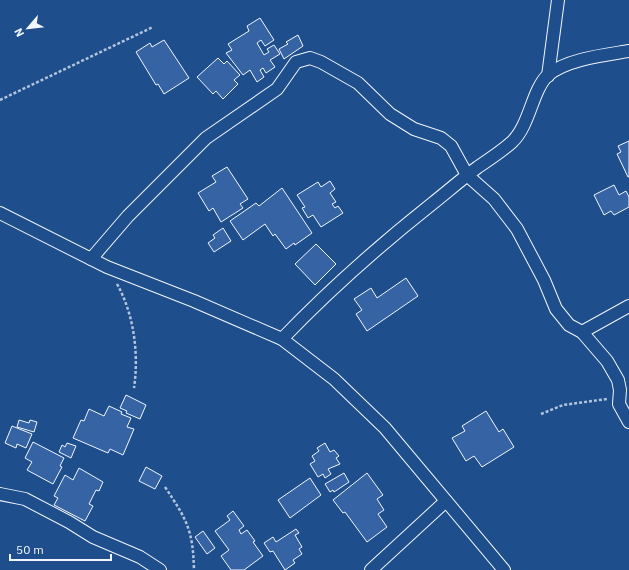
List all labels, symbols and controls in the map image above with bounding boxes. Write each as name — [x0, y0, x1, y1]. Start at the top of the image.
north arrow — [8, 8, 48, 48]
text: N — [11, 26, 27, 39]
scale bar — [10, 536, 111, 562]
text: 50 m — [16, 542, 44, 557]

